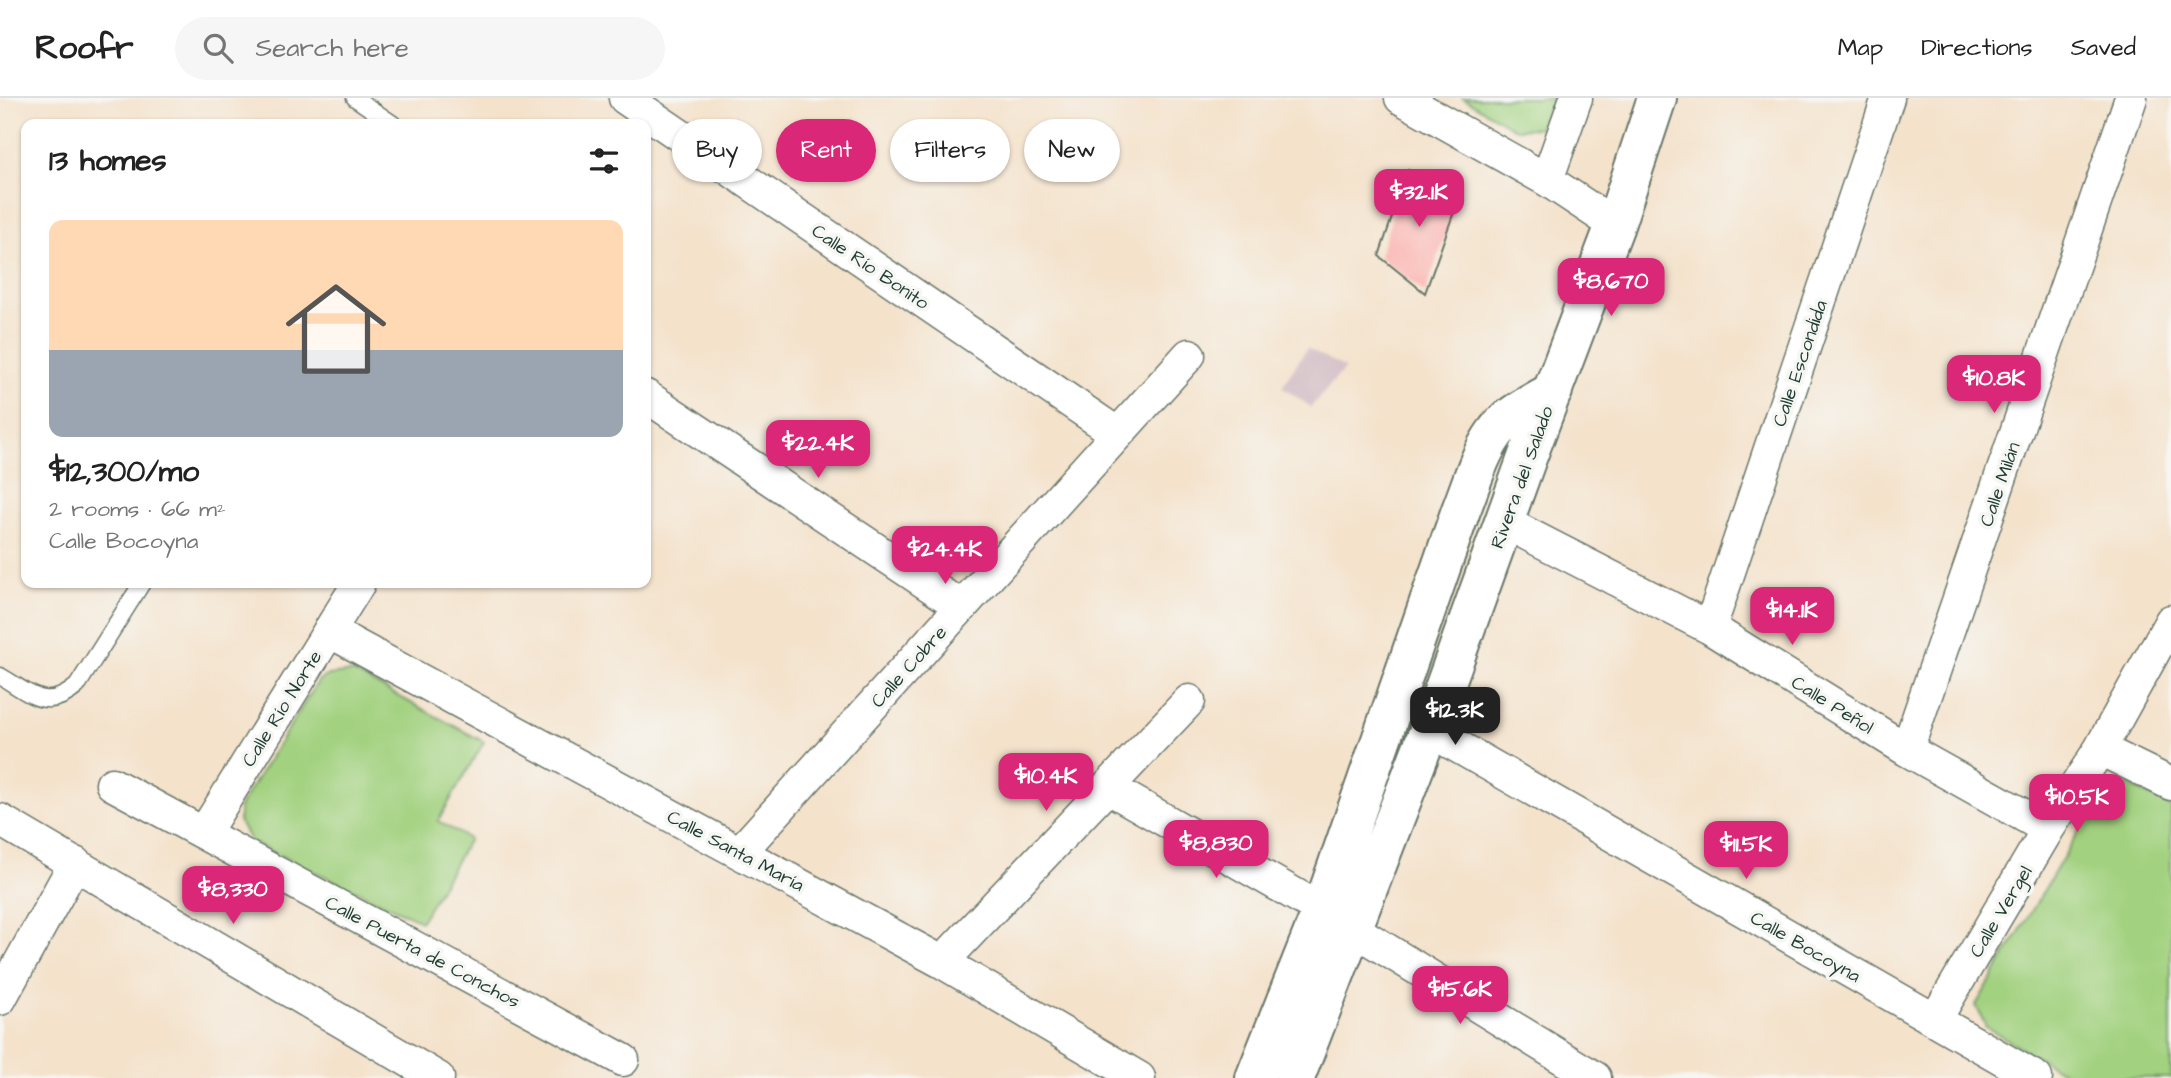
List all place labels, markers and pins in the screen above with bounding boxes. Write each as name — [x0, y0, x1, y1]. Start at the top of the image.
pin: $32.1K — [1362, 170, 1476, 229]
pin: $8,670 — [1554, 258, 1668, 318]
pin: $10.8K — [1937, 356, 2051, 415]
pin: $22.4K — [761, 420, 875, 480]
pin: $24.4K — [888, 526, 1002, 586]
pin: $14.1K — [1735, 588, 1849, 647]
pin: $12.3K — [1398, 688, 1512, 747]
pin: $10.4K — [989, 754, 1103, 813]
pin: $10.5K — [2020, 774, 2134, 834]
pin: $8,830 — [1159, 820, 1273, 880]
pin: $11.5K — [1689, 822, 1803, 881]
pin: $8,330 — [176, 866, 290, 926]
pin: $15.6K — [1403, 967, 1517, 1026]

